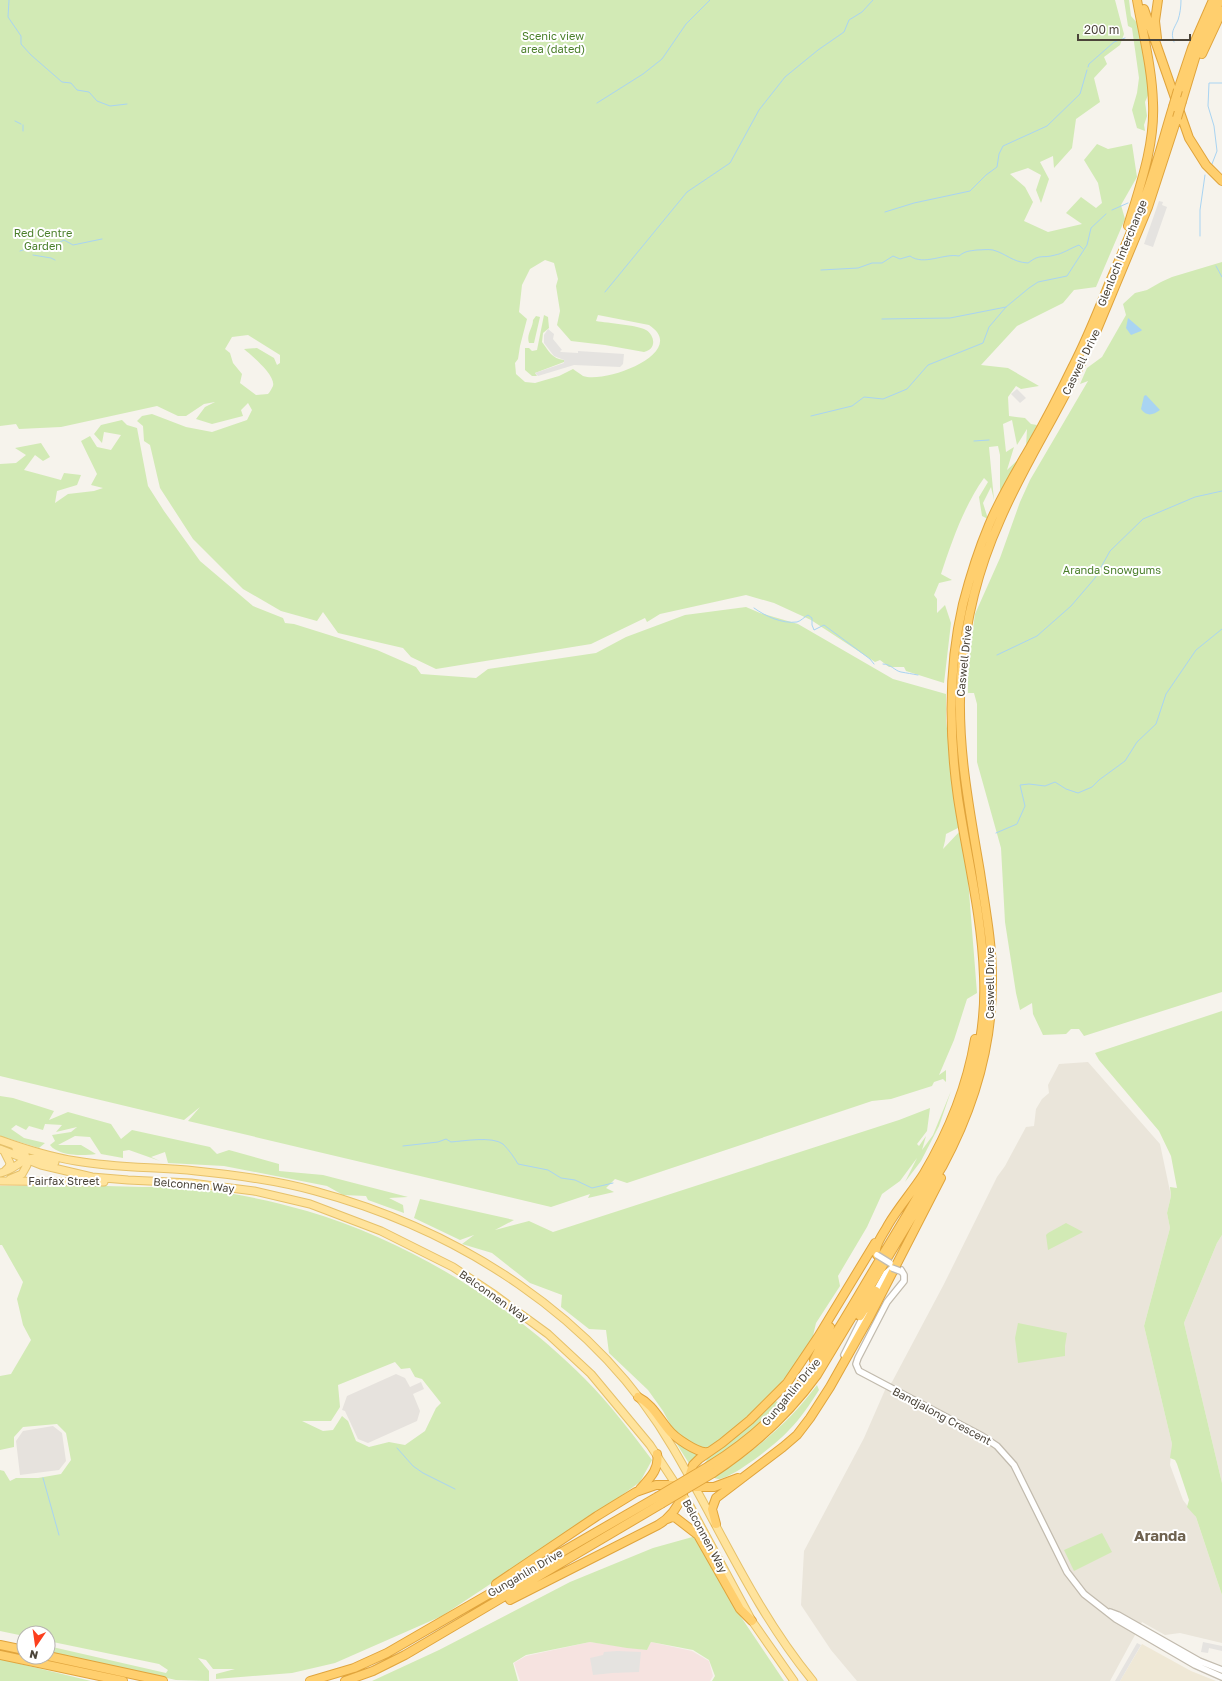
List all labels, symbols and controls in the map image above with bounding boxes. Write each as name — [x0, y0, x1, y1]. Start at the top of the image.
scale bar — [1078, 16, 1190, 42]
text: 200 m — [1084, 22, 1119, 37]
park label: Scenic view area (dated) — [521, 29, 585, 55]
street label: Glenloch Interchange — [1094, 198, 1149, 308]
park label: Red Centre Garden — [14, 226, 72, 252]
street label: Caswell Drive — [1059, 327, 1102, 397]
park label: Aranda Snowgums — [1063, 563, 1161, 576]
street label: Caswell Drive — [953, 625, 974, 697]
street label: Caswell Drive — [983, 947, 996, 1019]
street label: Fairfax Street — [28, 1174, 100, 1187]
street label: Belconnen Way — [153, 1174, 235, 1195]
street label: Belconnen Way — [457, 1267, 531, 1324]
street label: Gungahlin Drive — [759, 1355, 823, 1428]
street label: Bandjalong Crescent — [891, 1384, 994, 1447]
street label: Belconnen Way — [681, 1497, 730, 1575]
district label: Aranda — [1134, 1526, 1186, 1544]
street label: Gungahlin Drive — [485, 1546, 564, 1599]
north arrow — [16, 1625, 56, 1665]
text: N — [28, 1648, 39, 1663]

